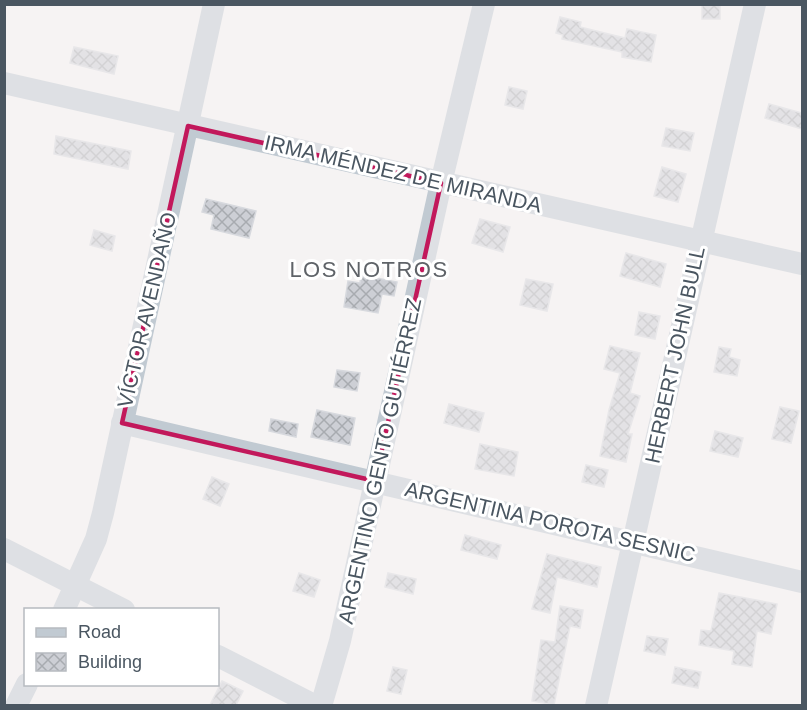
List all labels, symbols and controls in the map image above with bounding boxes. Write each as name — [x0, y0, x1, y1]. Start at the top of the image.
street label: IRMA MÉNDEZ DE MIRANDA — [262, 130, 544, 217]
street label: VÍCTOR AVENDAÑO — [113, 210, 180, 410]
street label: HERBERT JOHN BULL — [640, 244, 709, 465]
district label: LOS NOTROS — [289, 257, 449, 282]
street label: ARGENTINO GENTO GUTIÉRREZ — [334, 296, 425, 626]
street label: ARGENTINA POROTA SESNIC — [403, 477, 697, 566]
legend — [24, 608, 219, 686]
text: Road — [78, 622, 121, 642]
text: Building — [78, 652, 142, 672]

